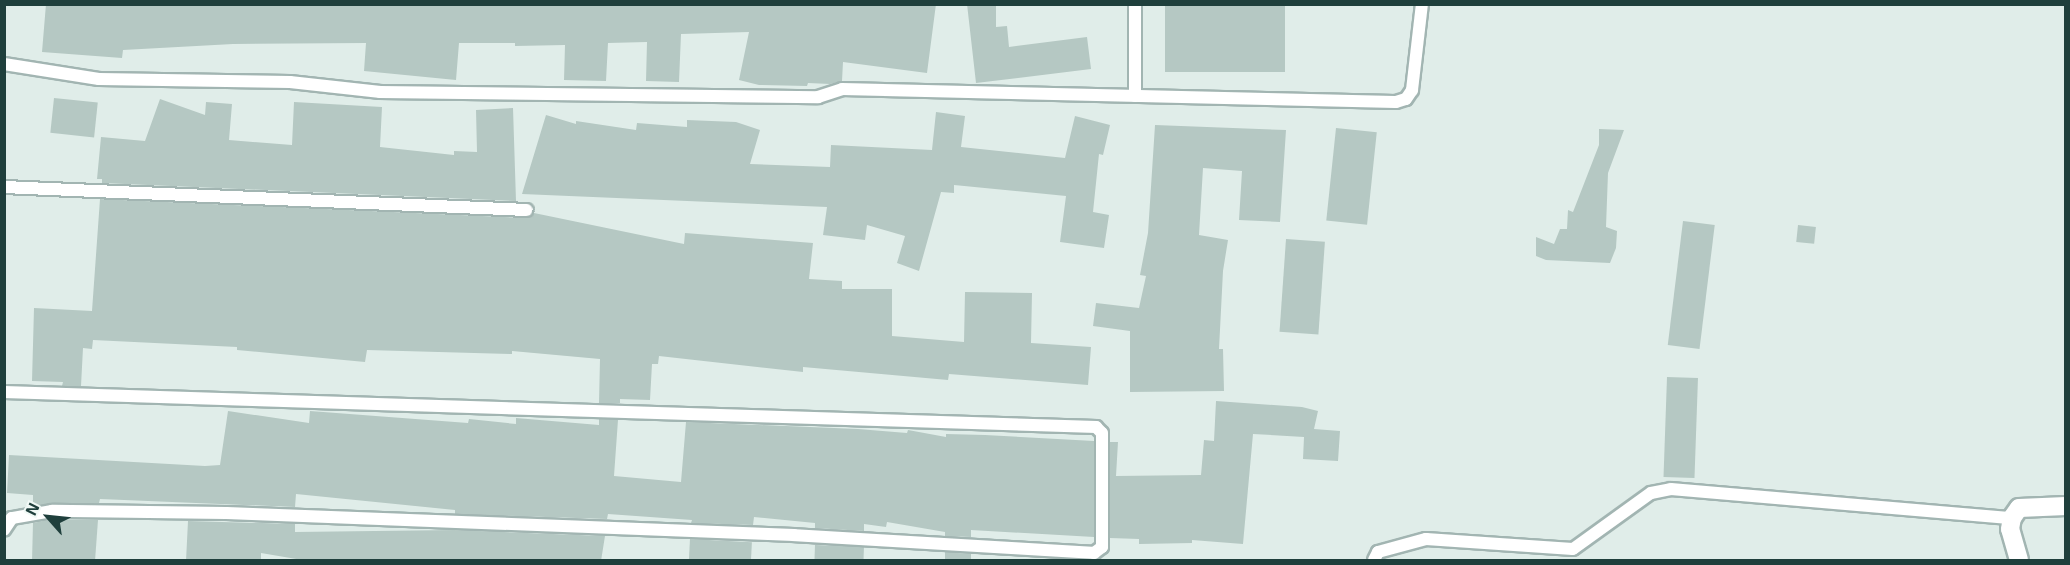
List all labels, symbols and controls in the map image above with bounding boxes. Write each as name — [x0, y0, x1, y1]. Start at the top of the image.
north arrow — [18, 487, 78, 547]
text: N — [20, 499, 43, 518]

